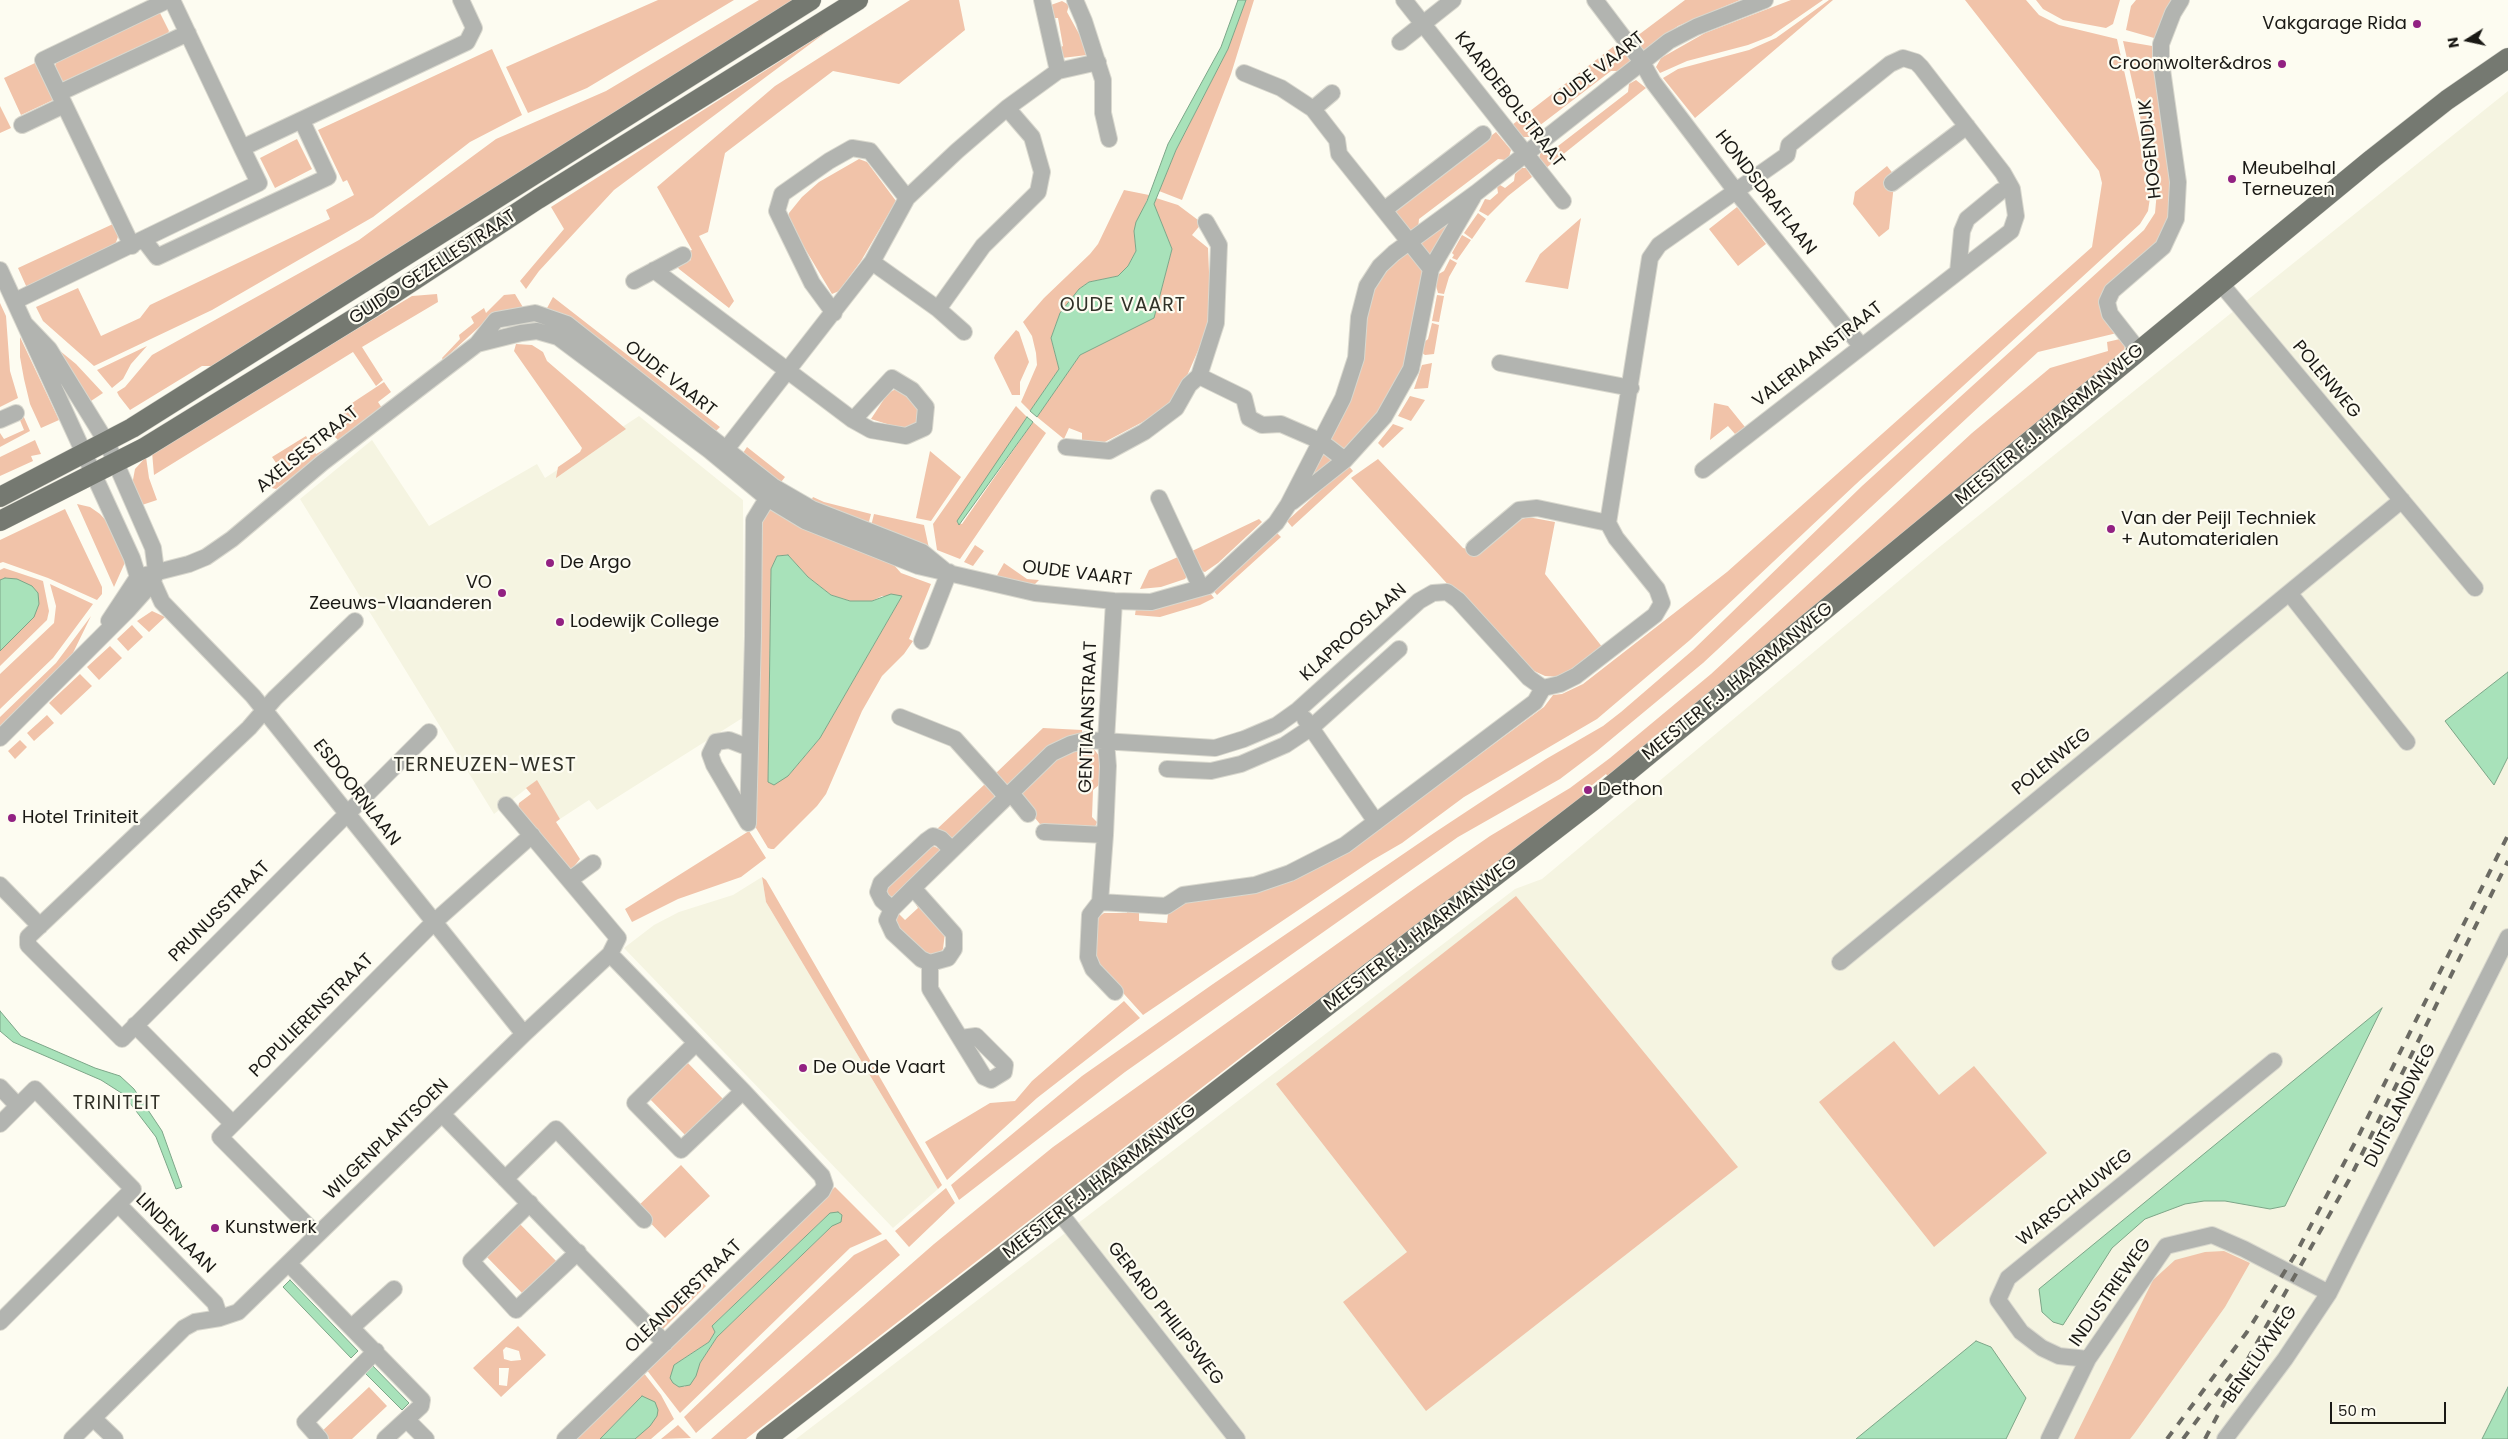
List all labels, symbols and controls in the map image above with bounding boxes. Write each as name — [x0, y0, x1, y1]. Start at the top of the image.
place label: Vakgarage Rida — [2262, 13, 2407, 35]
north arrow — [2443, 15, 2493, 65]
marker: Vakgarage Rida — [2411, 18, 2423, 30]
street label: KAARDEBOLSTRAAT — [1449, 28, 1569, 172]
street label: OUDE VAART — [1549, 28, 1649, 112]
text: N — [2442, 36, 2464, 50]
place label: Croonwolter&dros — [2109, 53, 2272, 75]
marker: Croonwolter&dros — [2276, 58, 2288, 70]
street label: HOGENDIJK — [2135, 98, 2167, 200]
street label: HONDSDRAFLAAN — [1710, 126, 1820, 260]
place label: Meubelhal Terneuzen — [2242, 158, 2336, 200]
marker: Meubelhal Terneuzen — [2226, 173, 2238, 185]
street label: GUIDO GEZELLESTRAAT — [346, 206, 520, 330]
district label: OUDE VAART — [1059, 295, 1187, 317]
street label: VALERIAANSTRAAT — [1749, 298, 1887, 412]
street label: OUDE VAART — [620, 337, 720, 421]
street label: POLENWEG — [2287, 337, 2365, 423]
street label: MEESTER F.J. HAARMANWEG — [1952, 340, 2148, 510]
street label: AXELSESTRAAT — [252, 402, 364, 498]
place label: Van der Peijl Techniek + Automaterialen — [2121, 508, 2316, 550]
marker: Van der Peijl Techniek + Automaterialen — [2105, 523, 2117, 535]
place label: De Argo — [560, 552, 631, 574]
marker: De Argo — [544, 557, 556, 569]
street label: OUDE VAART — [1021, 557, 1133, 591]
place label: VO Zeeuws-Vlaanderen — [309, 572, 492, 614]
street label: KLAPROOSLAAN — [1296, 580, 1412, 686]
marker: VO Zeeuws-Vlaanderen — [496, 587, 508, 599]
street label: MEESTER F.J. HAARMANWEG — [1638, 598, 1838, 766]
place label: Lodewijk College — [570, 611, 719, 633]
marker: Lodewijk College — [554, 616, 566, 628]
street label: GENTIAANSTRAAT — [1076, 641, 1102, 793]
street label: POLENWEG — [2008, 724, 2096, 800]
street label: ESDOORNLAAN — [308, 735, 404, 851]
district label: TERNEUZEN-WEST — [391, 754, 579, 778]
place label: Dethon — [1598, 779, 1663, 801]
marker: Dethon — [1582, 784, 1594, 796]
place label: Hotel Triniteit — [22, 807, 138, 829]
marker: Hotel Triniteit — [6, 812, 18, 824]
street label: MEESTER F.J. HAARMANWEG — [1320, 852, 1522, 1016]
street label: PRUNUSSTRAAT — [165, 857, 275, 967]
street label: POPULIERENSTRAAT — [245, 949, 379, 1083]
street label: DUITSLANDWEG — [2361, 1041, 2441, 1171]
place label: De Oude Vaart — [813, 1057, 945, 1079]
marker: De Oude Vaart — [797, 1062, 809, 1074]
street label: WILGENPLANTSOEN — [320, 1075, 454, 1205]
district label: TRINITEIT — [72, 1093, 162, 1115]
street label: MEESTER F.J. HAARMANWEG — [999, 1100, 1201, 1264]
street label: WARSCHAUWEG — [2013, 1145, 2137, 1251]
street label: LINDENLAAN — [131, 1190, 219, 1278]
place label: Kunstwerk — [225, 1217, 317, 1239]
marker: Kunstwerk — [209, 1222, 221, 1234]
street label: INDUSTRIEWEG — [2066, 1235, 2156, 1351]
street label: OLEANDERSTRAAT — [621, 1236, 747, 1358]
street label: GERARD PHILIPSWEG — [1102, 1238, 1228, 1390]
street label: BENELUXWEG — [2219, 1302, 2303, 1408]
scale bar — [2333, 1392, 2449, 1424]
text: 50 m — [2338, 1400, 2376, 1421]

